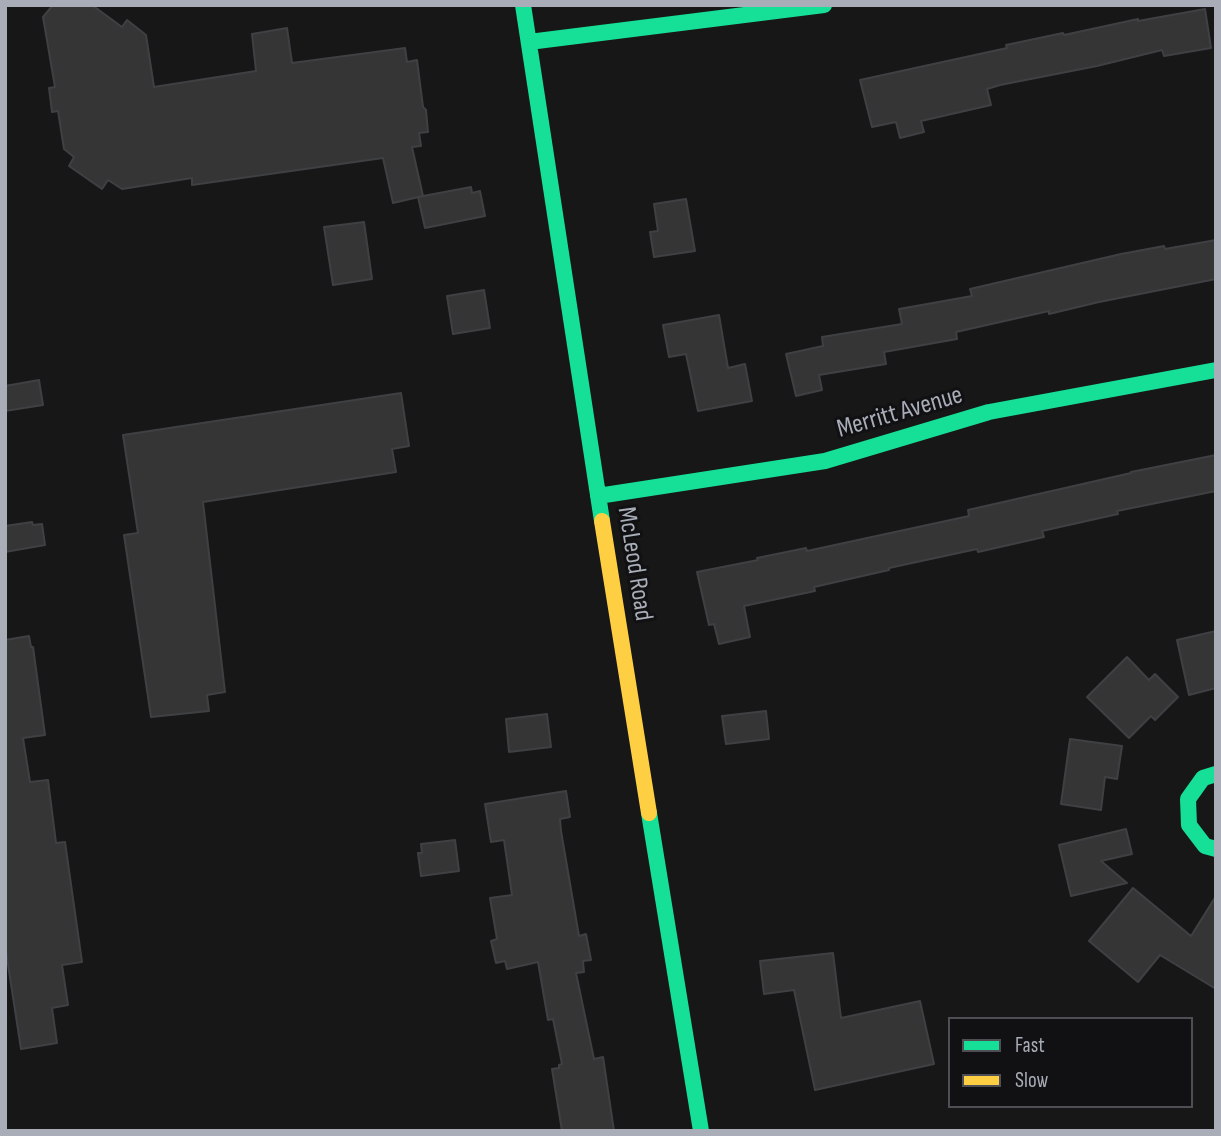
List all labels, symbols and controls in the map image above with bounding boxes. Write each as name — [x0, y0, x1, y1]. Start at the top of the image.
street label: Merritt Avenue — [834, 380, 966, 446]
street label: McLeod Road — [610, 505, 658, 623]
legend — [948, 1017, 1193, 1108]
text: Fast — [1015, 1033, 1045, 1058]
text: Slow — [1015, 1068, 1048, 1093]

